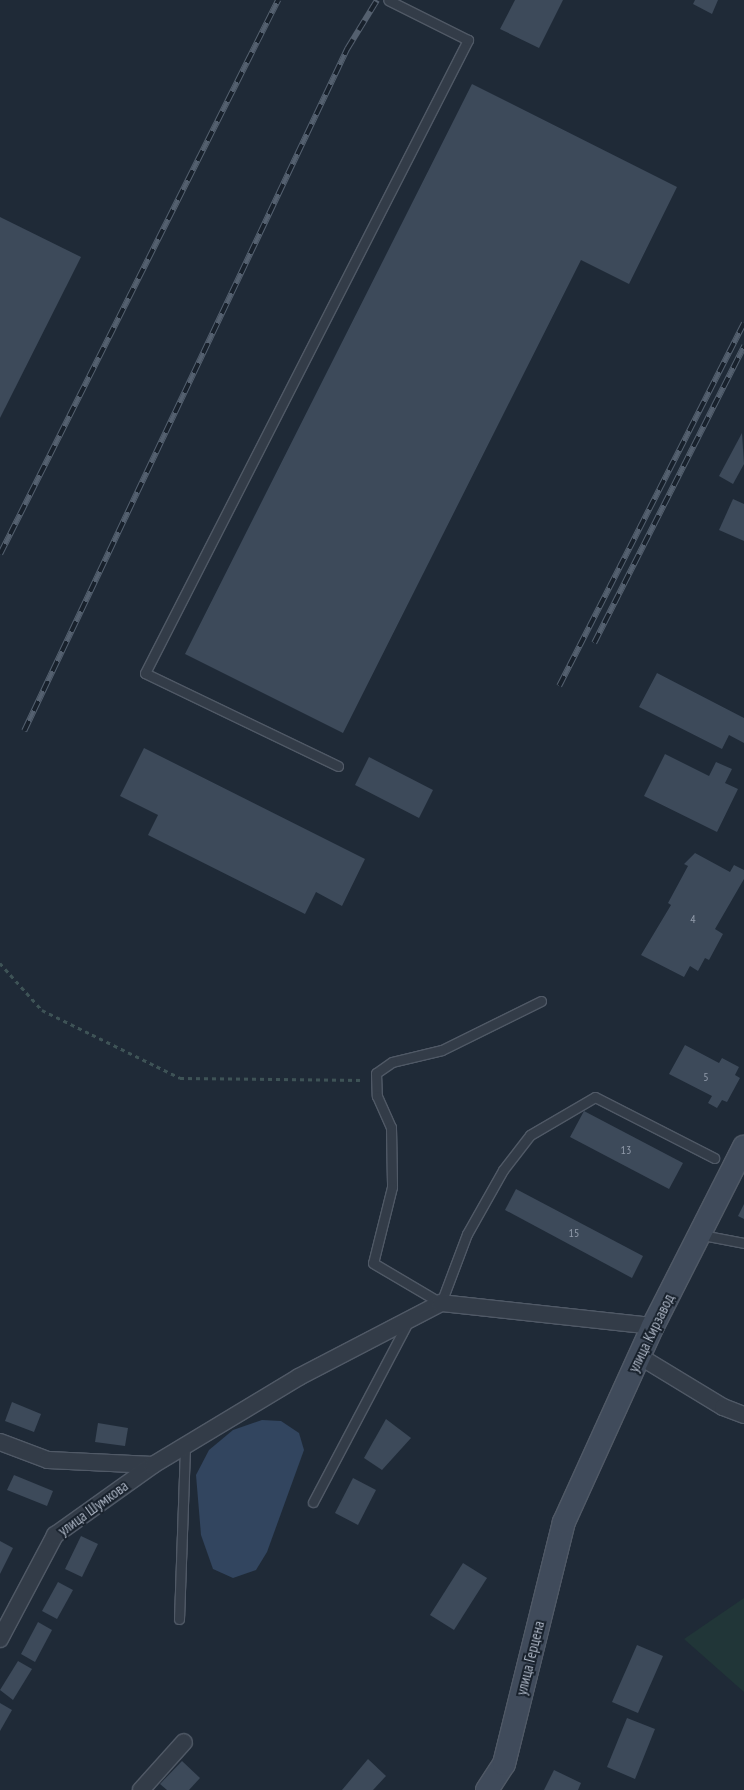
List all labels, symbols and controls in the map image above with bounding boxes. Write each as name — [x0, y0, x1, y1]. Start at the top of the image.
house number: 4 — [690, 912, 696, 926]
house number: 5 — [703, 1070, 709, 1084]
house number: 13 — [621, 1143, 631, 1157]
house number: 15 — [569, 1226, 579, 1240]
street label: улица Кирзавод — [624, 1291, 678, 1375]
street label: улица Шумкова — [54, 1477, 132, 1539]
street label: улица Герцена — [512, 1619, 548, 1697]

